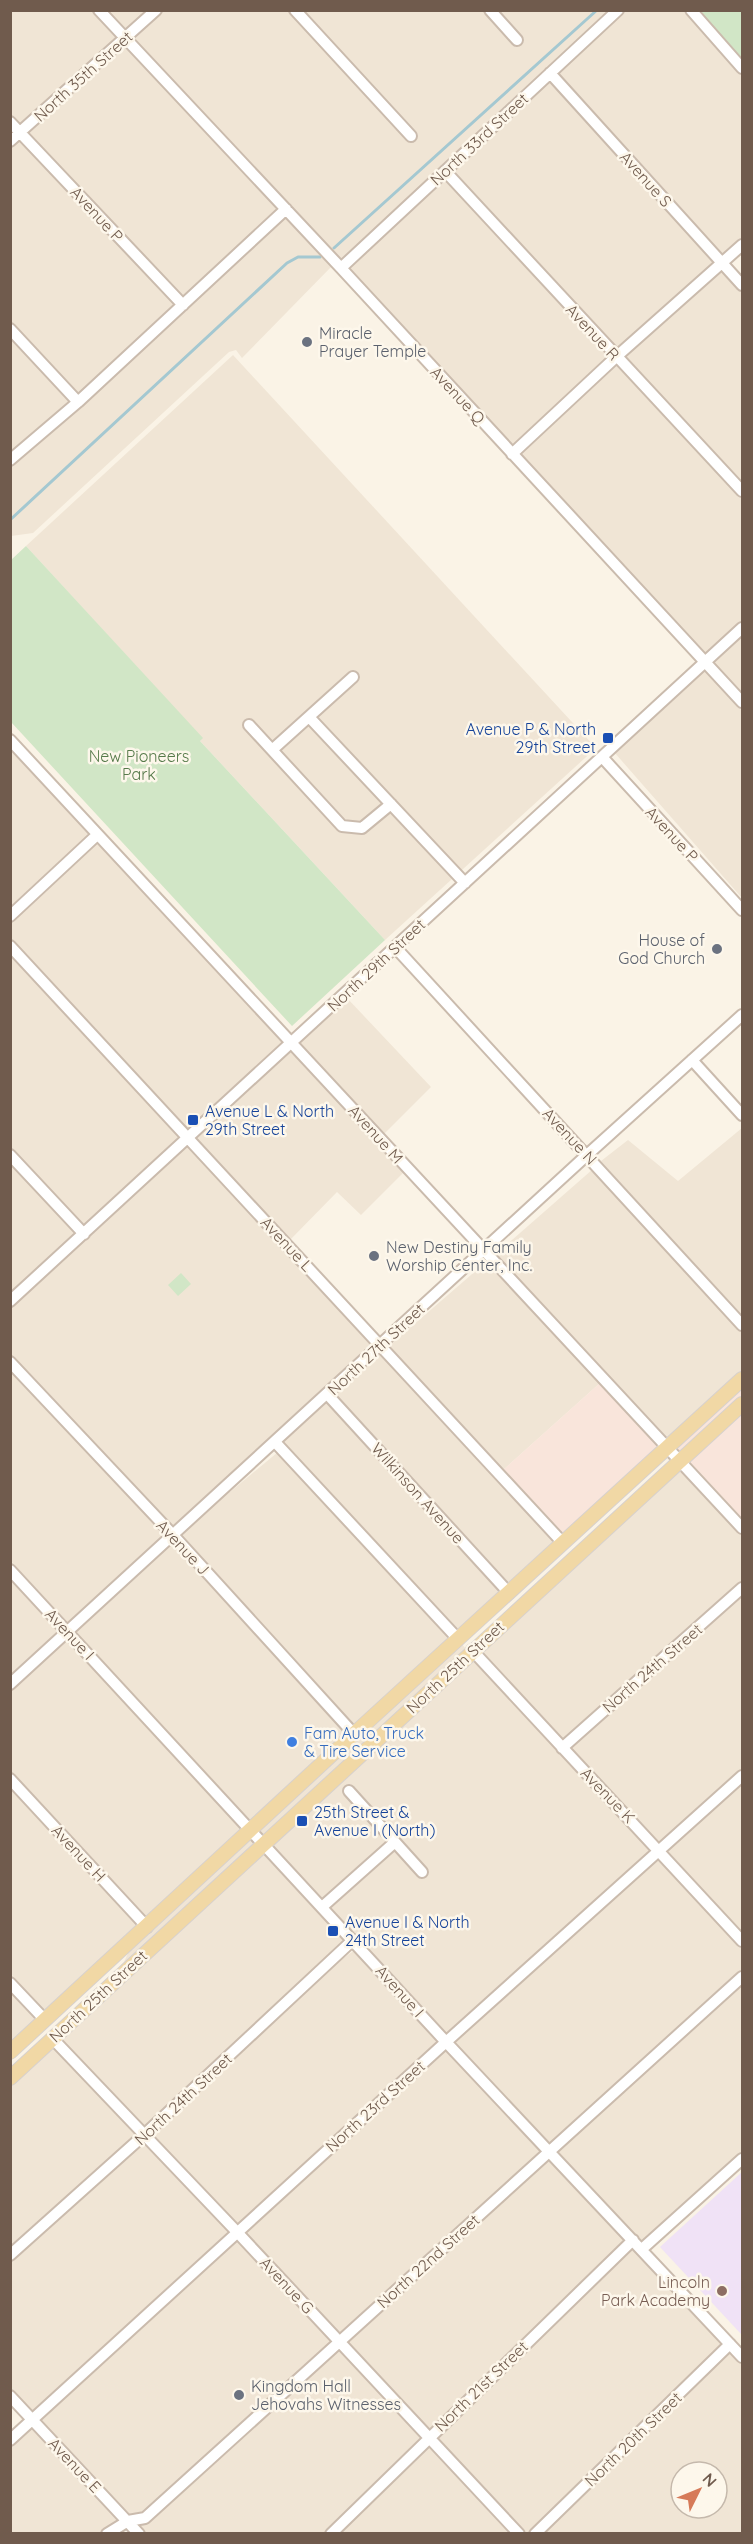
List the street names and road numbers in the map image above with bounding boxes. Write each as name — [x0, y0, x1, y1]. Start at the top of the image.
street label: North 35th Street — [29, 26, 137, 126]
street label: North 33rd Street — [426, 88, 532, 190]
street label: Avenue S — [616, 147, 676, 211]
street label: Avenue P — [66, 182, 128, 246]
street label: Avenue R — [562, 300, 624, 364]
street label: Avenue Q — [426, 362, 490, 428]
street label: Avenue P — [641, 802, 703, 866]
street label: North 29th Street — [323, 914, 429, 1016]
street label: Avenue M — [344, 1100, 408, 1168]
street label: Avenue N — [539, 1103, 601, 1169]
street label: Avenue L — [257, 1212, 318, 1276]
street label: North 27th Street — [323, 1299, 429, 1399]
street label: Wilkinson Avenue — [367, 1438, 469, 1548]
street label: Avenue J — [152, 1515, 214, 1579]
street label: Avenue I — [41, 1604, 99, 1664]
street label: North 25th Street — [402, 1617, 508, 1717]
street label: North 24th Street — [598, 1619, 706, 1717]
street label: Avenue K — [577, 1763, 640, 1827]
street label: Avenue H — [48, 1820, 110, 1886]
street label: North 25th Street — [45, 1946, 151, 2046]
street label: Avenue I — [371, 1961, 429, 2021]
street label: North 24th Street — [130, 2049, 236, 2149]
street label: North 23rd Street — [321, 2056, 429, 2156]
street label: North 22nd Street — [373, 2210, 483, 2312]
street label: Avenue G — [256, 2253, 318, 2317]
street label: North 21st Street — [430, 2336, 532, 2436]
street label: North 20th Street — [580, 2388, 686, 2490]
street label: Avenue E — [44, 2433, 106, 2497]

